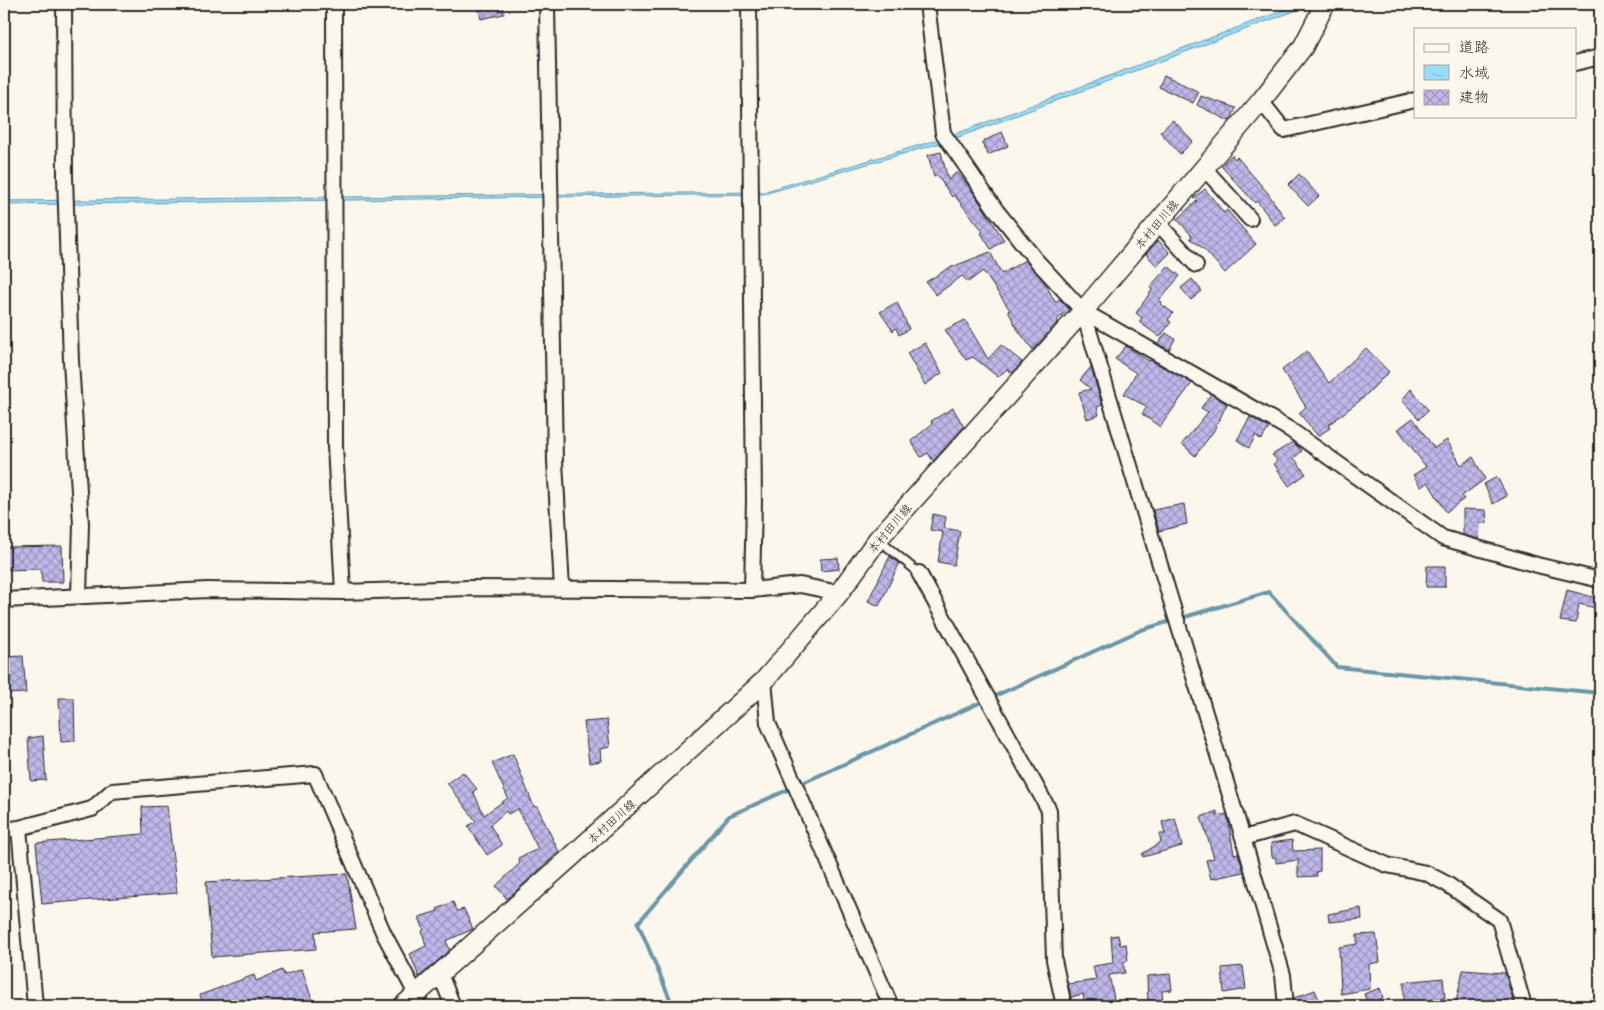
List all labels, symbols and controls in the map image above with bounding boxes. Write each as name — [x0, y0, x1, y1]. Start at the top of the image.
legend — [1414, 28, 1576, 118]
text: 道路 — [1459, 34, 1489, 57]
text: 水域 — [1459, 60, 1489, 83]
text: 建物 — [1459, 84, 1489, 107]
street label: 本村田川線 — [1130, 195, 1182, 253]
street label: 本村田川線 — [863, 499, 915, 557]
street label: 本村田川線 — [583, 794, 639, 848]

